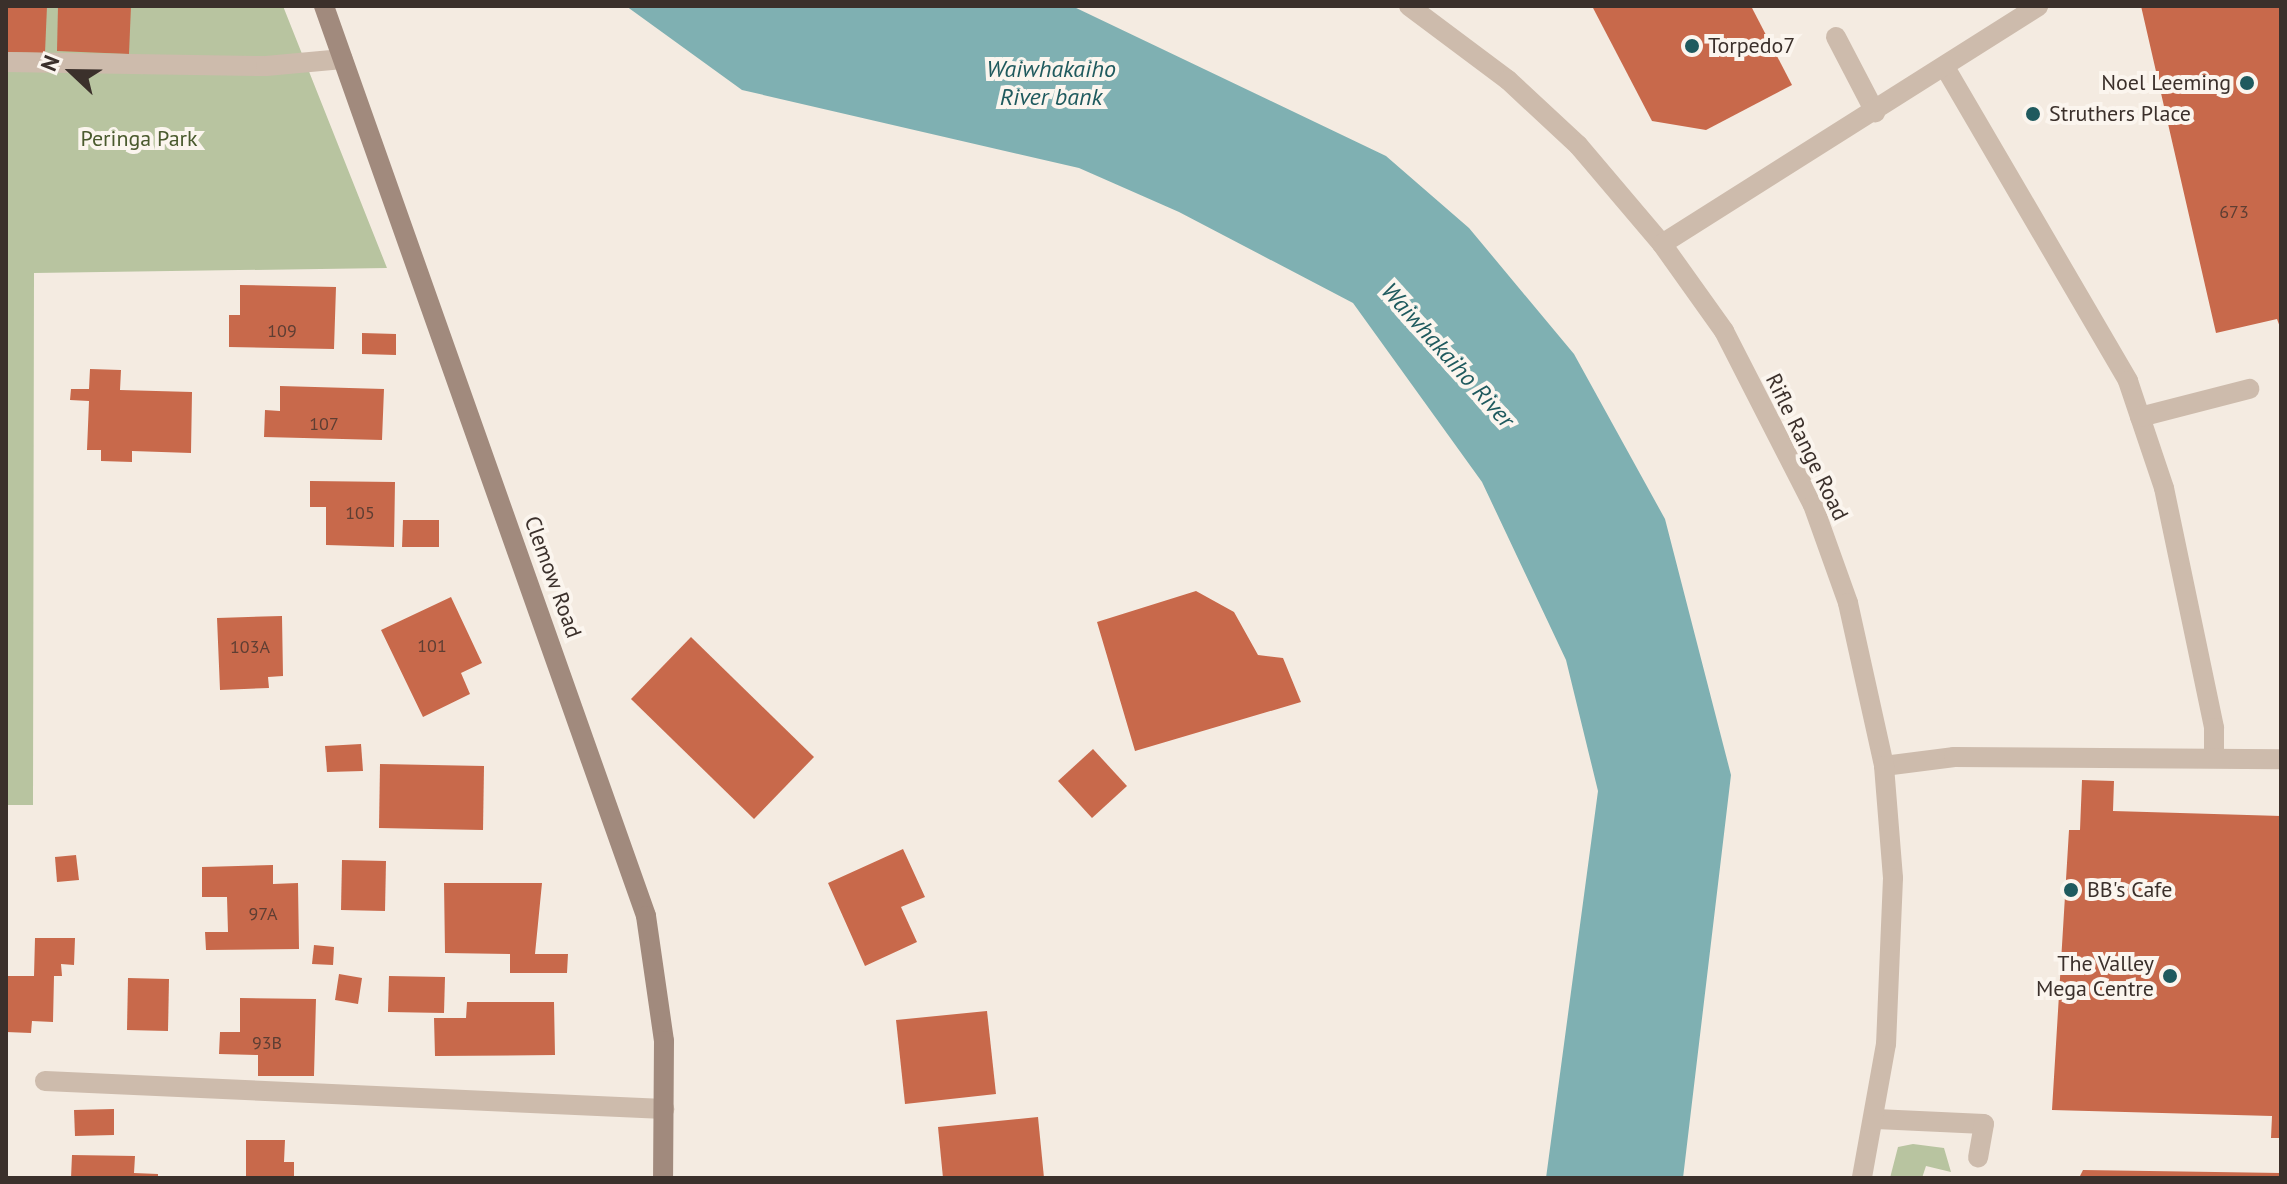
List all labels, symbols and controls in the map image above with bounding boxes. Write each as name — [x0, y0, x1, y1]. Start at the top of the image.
north arrow — [32, 32, 112, 112]
place label: Torpedo7 — [1708, 33, 1795, 59]
marker: Torpedo7 — [1683, 37, 1701, 55]
text: N — [34, 51, 65, 75]
water label: Waiwhakaiho River bank — [986, 55, 1116, 111]
place label: Noel Leeming — [2101, 70, 2231, 96]
marker: Noel Leeming — [2238, 74, 2256, 92]
place label: Struthers Place — [2049, 101, 2191, 127]
marker: Struthers Place — [2024, 105, 2042, 123]
park label: Peringa Park — [80, 126, 198, 152]
house number: 673 — [2219, 201, 2249, 223]
water label: Waiwhakaiho River — [1375, 277, 1521, 433]
house number: 109 — [267, 320, 297, 342]
street label: Rifle Range Road — [1760, 369, 1854, 525]
house number: 107 — [309, 413, 339, 435]
house number: 105 — [345, 502, 375, 524]
street label: Clemow Road — [519, 512, 587, 642]
house number: 101 — [417, 635, 447, 657]
house number: 103A — [230, 636, 270, 658]
place label: BB's Cafe — [2087, 877, 2172, 903]
marker: BB's Cafe — [2062, 881, 2080, 899]
house number: 97A — [248, 903, 278, 925]
place label: The Valley Mega Centre — [2036, 950, 2154, 1002]
marker: The Valley Mega Centre — [2161, 967, 2179, 985]
house number: 93B — [252, 1032, 282, 1054]

